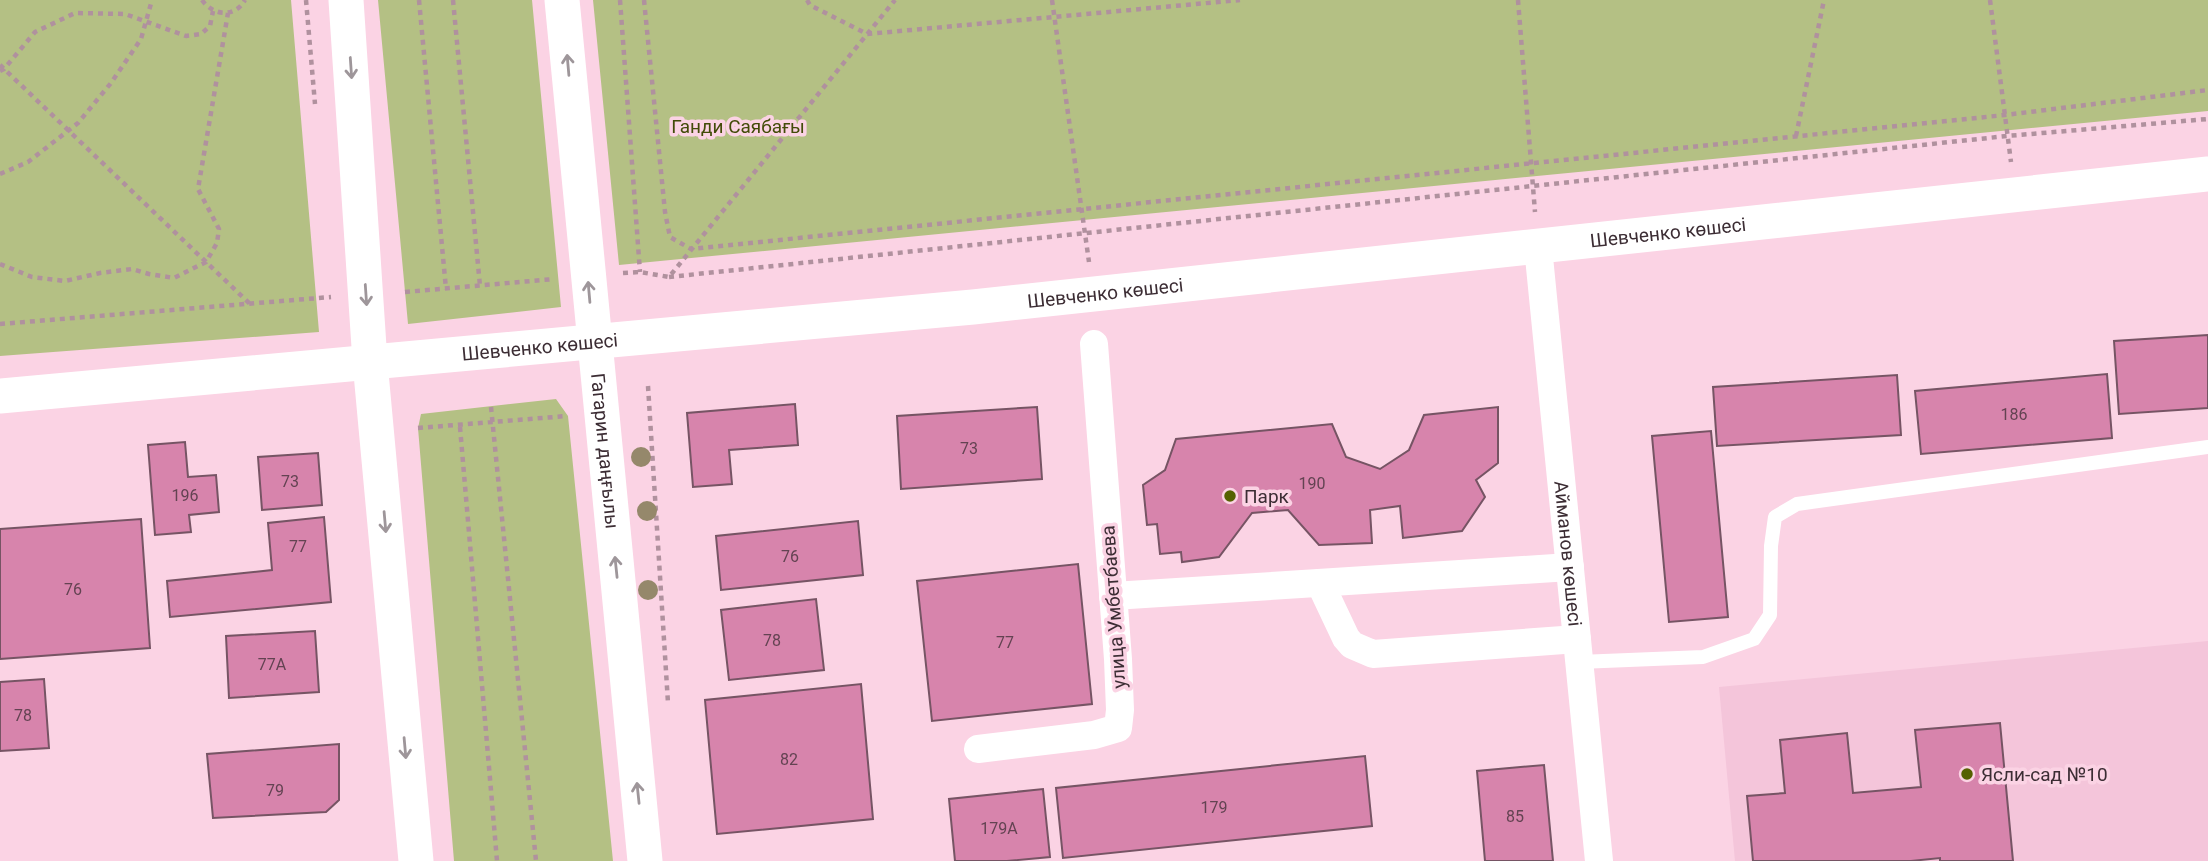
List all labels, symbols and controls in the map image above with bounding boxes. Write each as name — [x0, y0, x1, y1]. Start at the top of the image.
one-way arrow — [561, 54, 574, 77]
one-way arrow — [345, 56, 358, 79]
park label: Ганди Саябағы — [671, 115, 805, 138]
street label: Шевченко көшесі — [1589, 213, 1747, 252]
street label: Шевченко көшесі — [1026, 273, 1184, 313]
one-way arrow — [582, 281, 595, 303]
one-way arrow — [360, 283, 373, 306]
street label: Шевченко көшесі — [461, 329, 619, 366]
street label: Гагарин даңғылы — [586, 372, 624, 530]
house number: 186 — [2001, 405, 2027, 424]
house number: 73 — [960, 439, 978, 458]
house number: 73 — [281, 472, 299, 491]
house number: 190 — [1299, 474, 1325, 493]
street label: Айманов көшесі — [1549, 480, 1587, 627]
place label: Парк — [1244, 485, 1290, 508]
house number: 196 — [172, 486, 198, 505]
marker: Парк — [1222, 488, 1238, 504]
one-way arrow — [378, 510, 391, 533]
street label: улица Умбетбаева — [1096, 525, 1131, 689]
house number: 77 — [289, 537, 307, 556]
house number: 76 — [781, 547, 799, 566]
one-way arrow — [609, 556, 622, 579]
house number: 76 — [64, 580, 82, 599]
house number: 78 — [763, 631, 781, 650]
house number: 77 — [996, 633, 1014, 652]
house number: 77А — [258, 655, 287, 674]
house number: 78 — [14, 706, 32, 725]
one-way arrow — [399, 737, 412, 759]
house number: 82 — [780, 750, 798, 769]
place label: Ясли-сад №10 — [1981, 763, 2108, 786]
marker: Ясли-сад №10 — [1959, 766, 1975, 782]
house number: 79 — [266, 781, 284, 800]
one-way arrow — [631, 782, 644, 805]
house number: 179 — [1201, 798, 1227, 817]
house number: 85 — [1506, 807, 1524, 826]
house number: 179А — [980, 819, 1018, 838]

